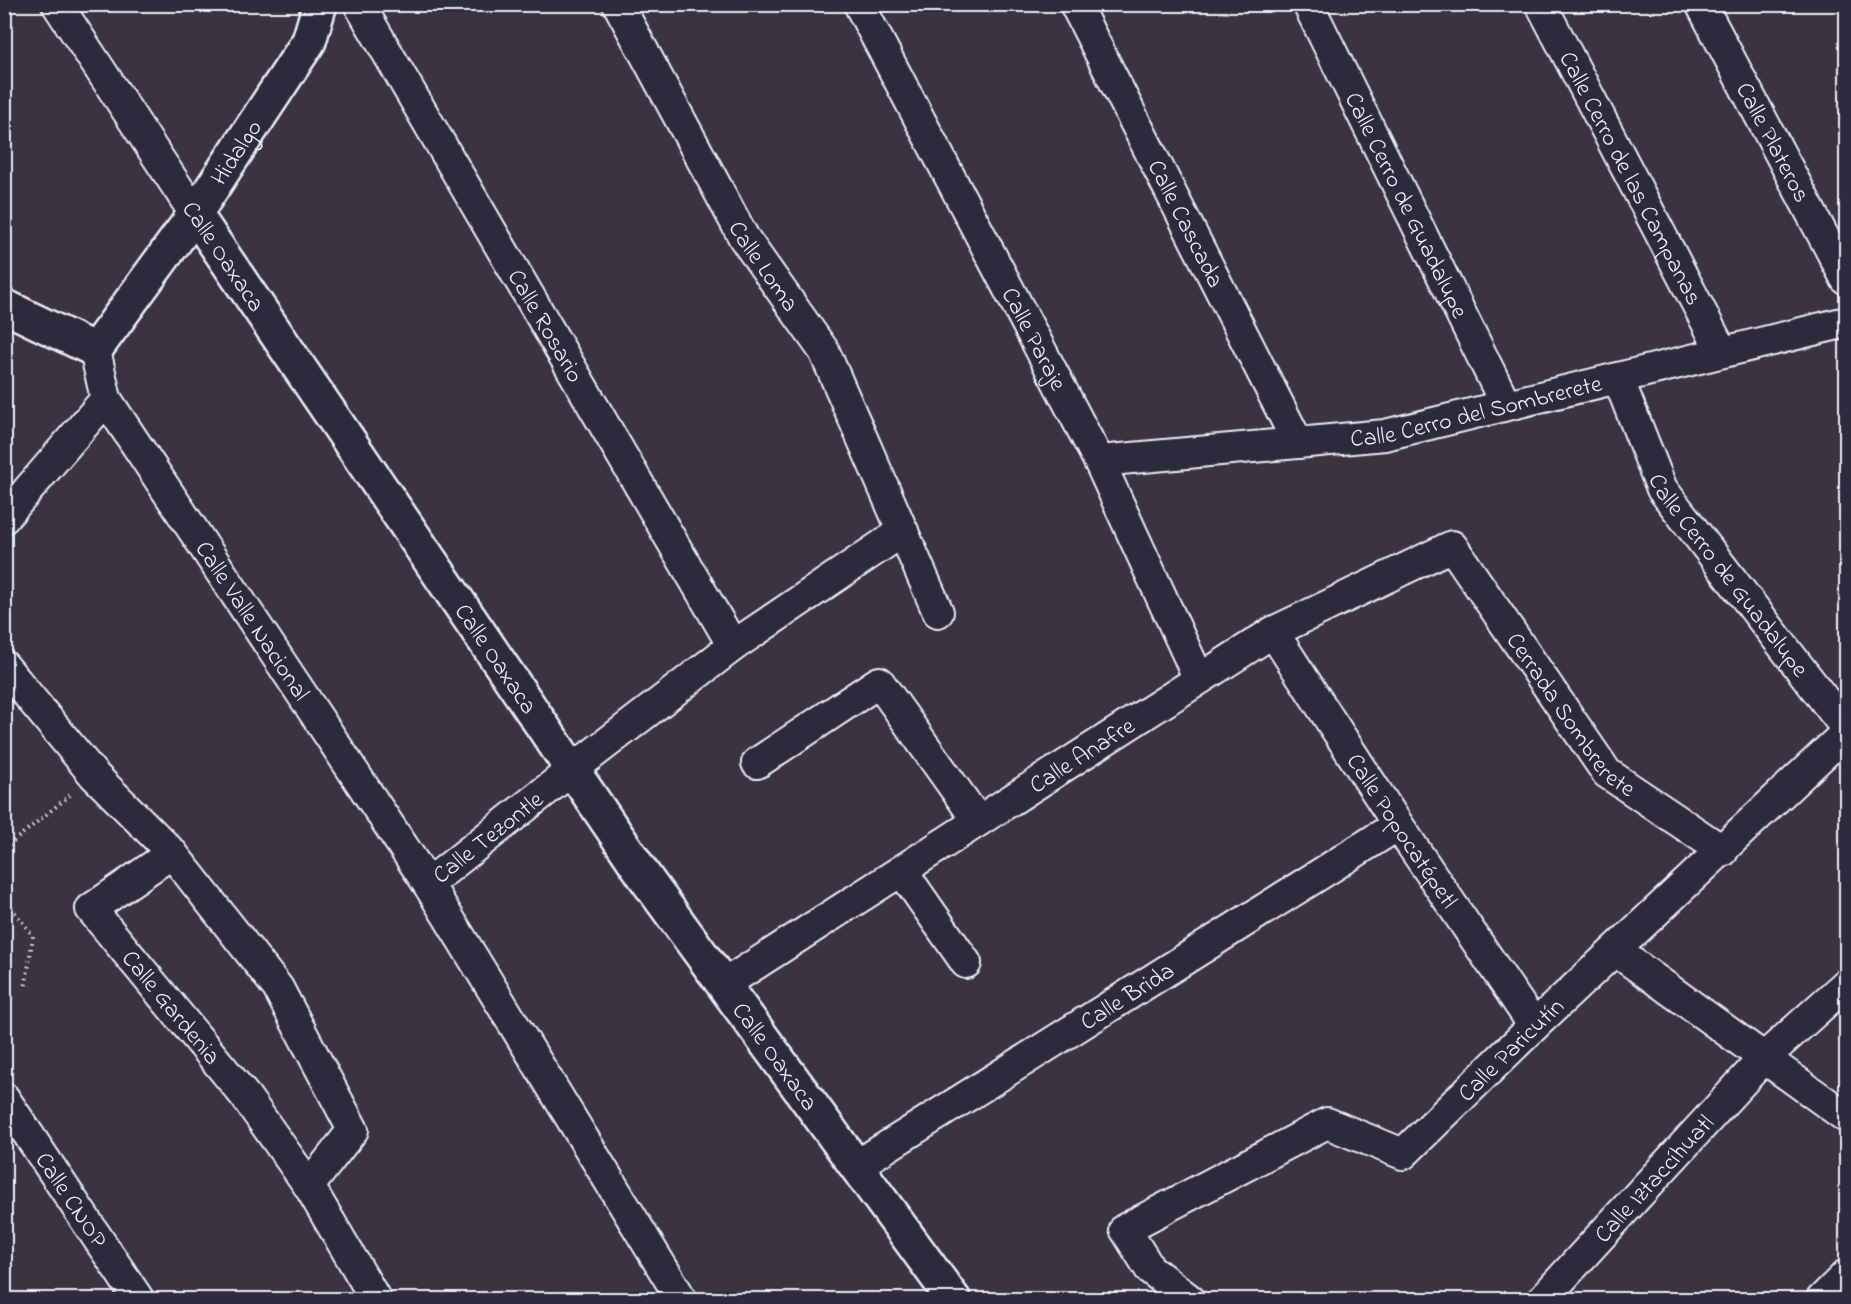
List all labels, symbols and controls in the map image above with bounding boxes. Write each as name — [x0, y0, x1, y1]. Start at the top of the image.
street label: Calle Cerro de las Campanas — [1549, 46, 1710, 312]
street label: Calle Plateros — [1725, 77, 1818, 209]
street label: Calle Cerro de Guadalupe — [1334, 87, 1476, 325]
street label: Hidalgo — [203, 114, 272, 193]
street label: Calle Cascada — [1137, 154, 1231, 295]
street label: Calle Oaxaca — [172, 195, 272, 320]
street label: Calle Loma — [718, 215, 806, 320]
street label: Calle Rosario — [497, 263, 591, 390]
street label: Calle Paraje — [991, 282, 1074, 398]
street label: Calle Cerro del Sombrerete — [1349, 367, 1606, 458]
street label: Calle Cerro de Guadalupe — [1638, 469, 1816, 686]
street label: Calle Valle Nacional — [185, 535, 317, 709]
street label: Calle Oaxaca — [444, 597, 545, 722]
street label: Cerrada Sombrerete — [1496, 626, 1642, 807]
street label: Calle Anafre — [1023, 710, 1143, 804]
street label: Calle Popocatépetl — [1336, 747, 1465, 917]
street label: Calle Tezontle — [426, 784, 552, 894]
street label: Calle Gardenia — [112, 943, 228, 1074]
street label: Calle Brida — [1074, 955, 1182, 1041]
street label: Calle Paricutín — [1451, 991, 1573, 1111]
street label: Calle Oaxaca — [722, 996, 825, 1119]
street label: Calle Iztaccíhuatl — [1587, 1108, 1724, 1252]
street label: Calle CNOP — [25, 1146, 115, 1256]

